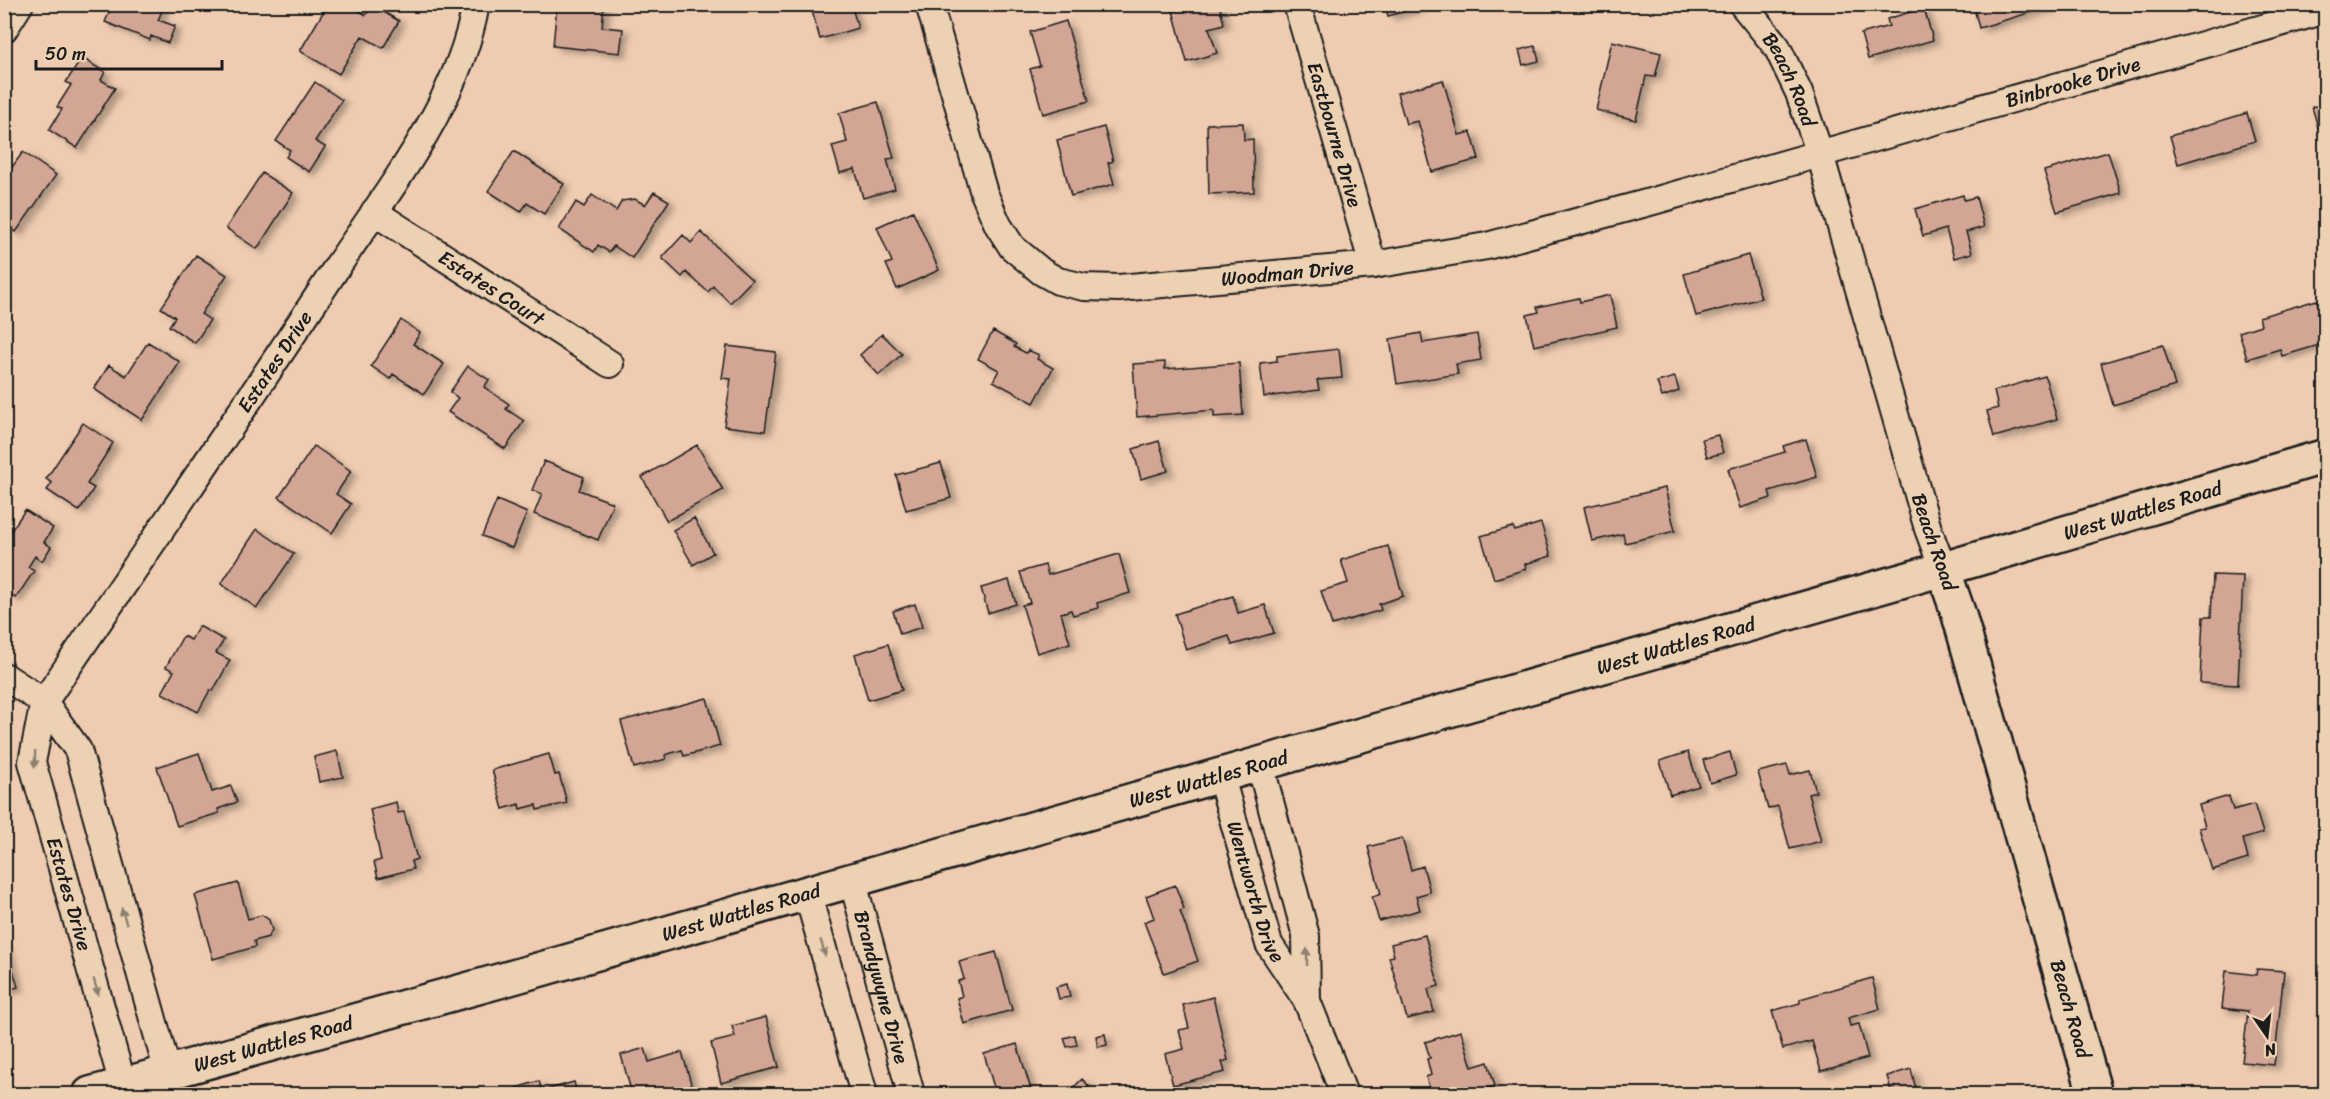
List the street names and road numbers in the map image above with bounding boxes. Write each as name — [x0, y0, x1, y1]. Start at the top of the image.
street label: Beach Road — [1753, 23, 1827, 132]
street label: Binbrooke Drive — [2001, 46, 2145, 118]
street label: Eastbourne Drive — [1297, 58, 1373, 212]
street label: Estates Court — [431, 240, 553, 336]
street label: Woodman Drive — [1219, 249, 1355, 296]
street label: Estates Drive — [228, 303, 322, 420]
street label: West Wattles Road — [2059, 470, 2227, 550]
street label: Beach Road — [1901, 488, 1967, 597]
street label: West Wattles Road — [1592, 606, 1761, 685]
street label: West Wattles Road — [1125, 739, 1293, 818]
street label: Wentworth Drive — [1217, 817, 1294, 970]
street label: Estates Drive — [36, 833, 102, 955]
street label: West Wattles Road — [657, 872, 826, 951]
street label: Brandywyne Drive — [844, 906, 919, 1068]
street label: Beach Road — [2040, 955, 2102, 1064]
street label: West Wattles Road — [190, 1004, 358, 1082]

